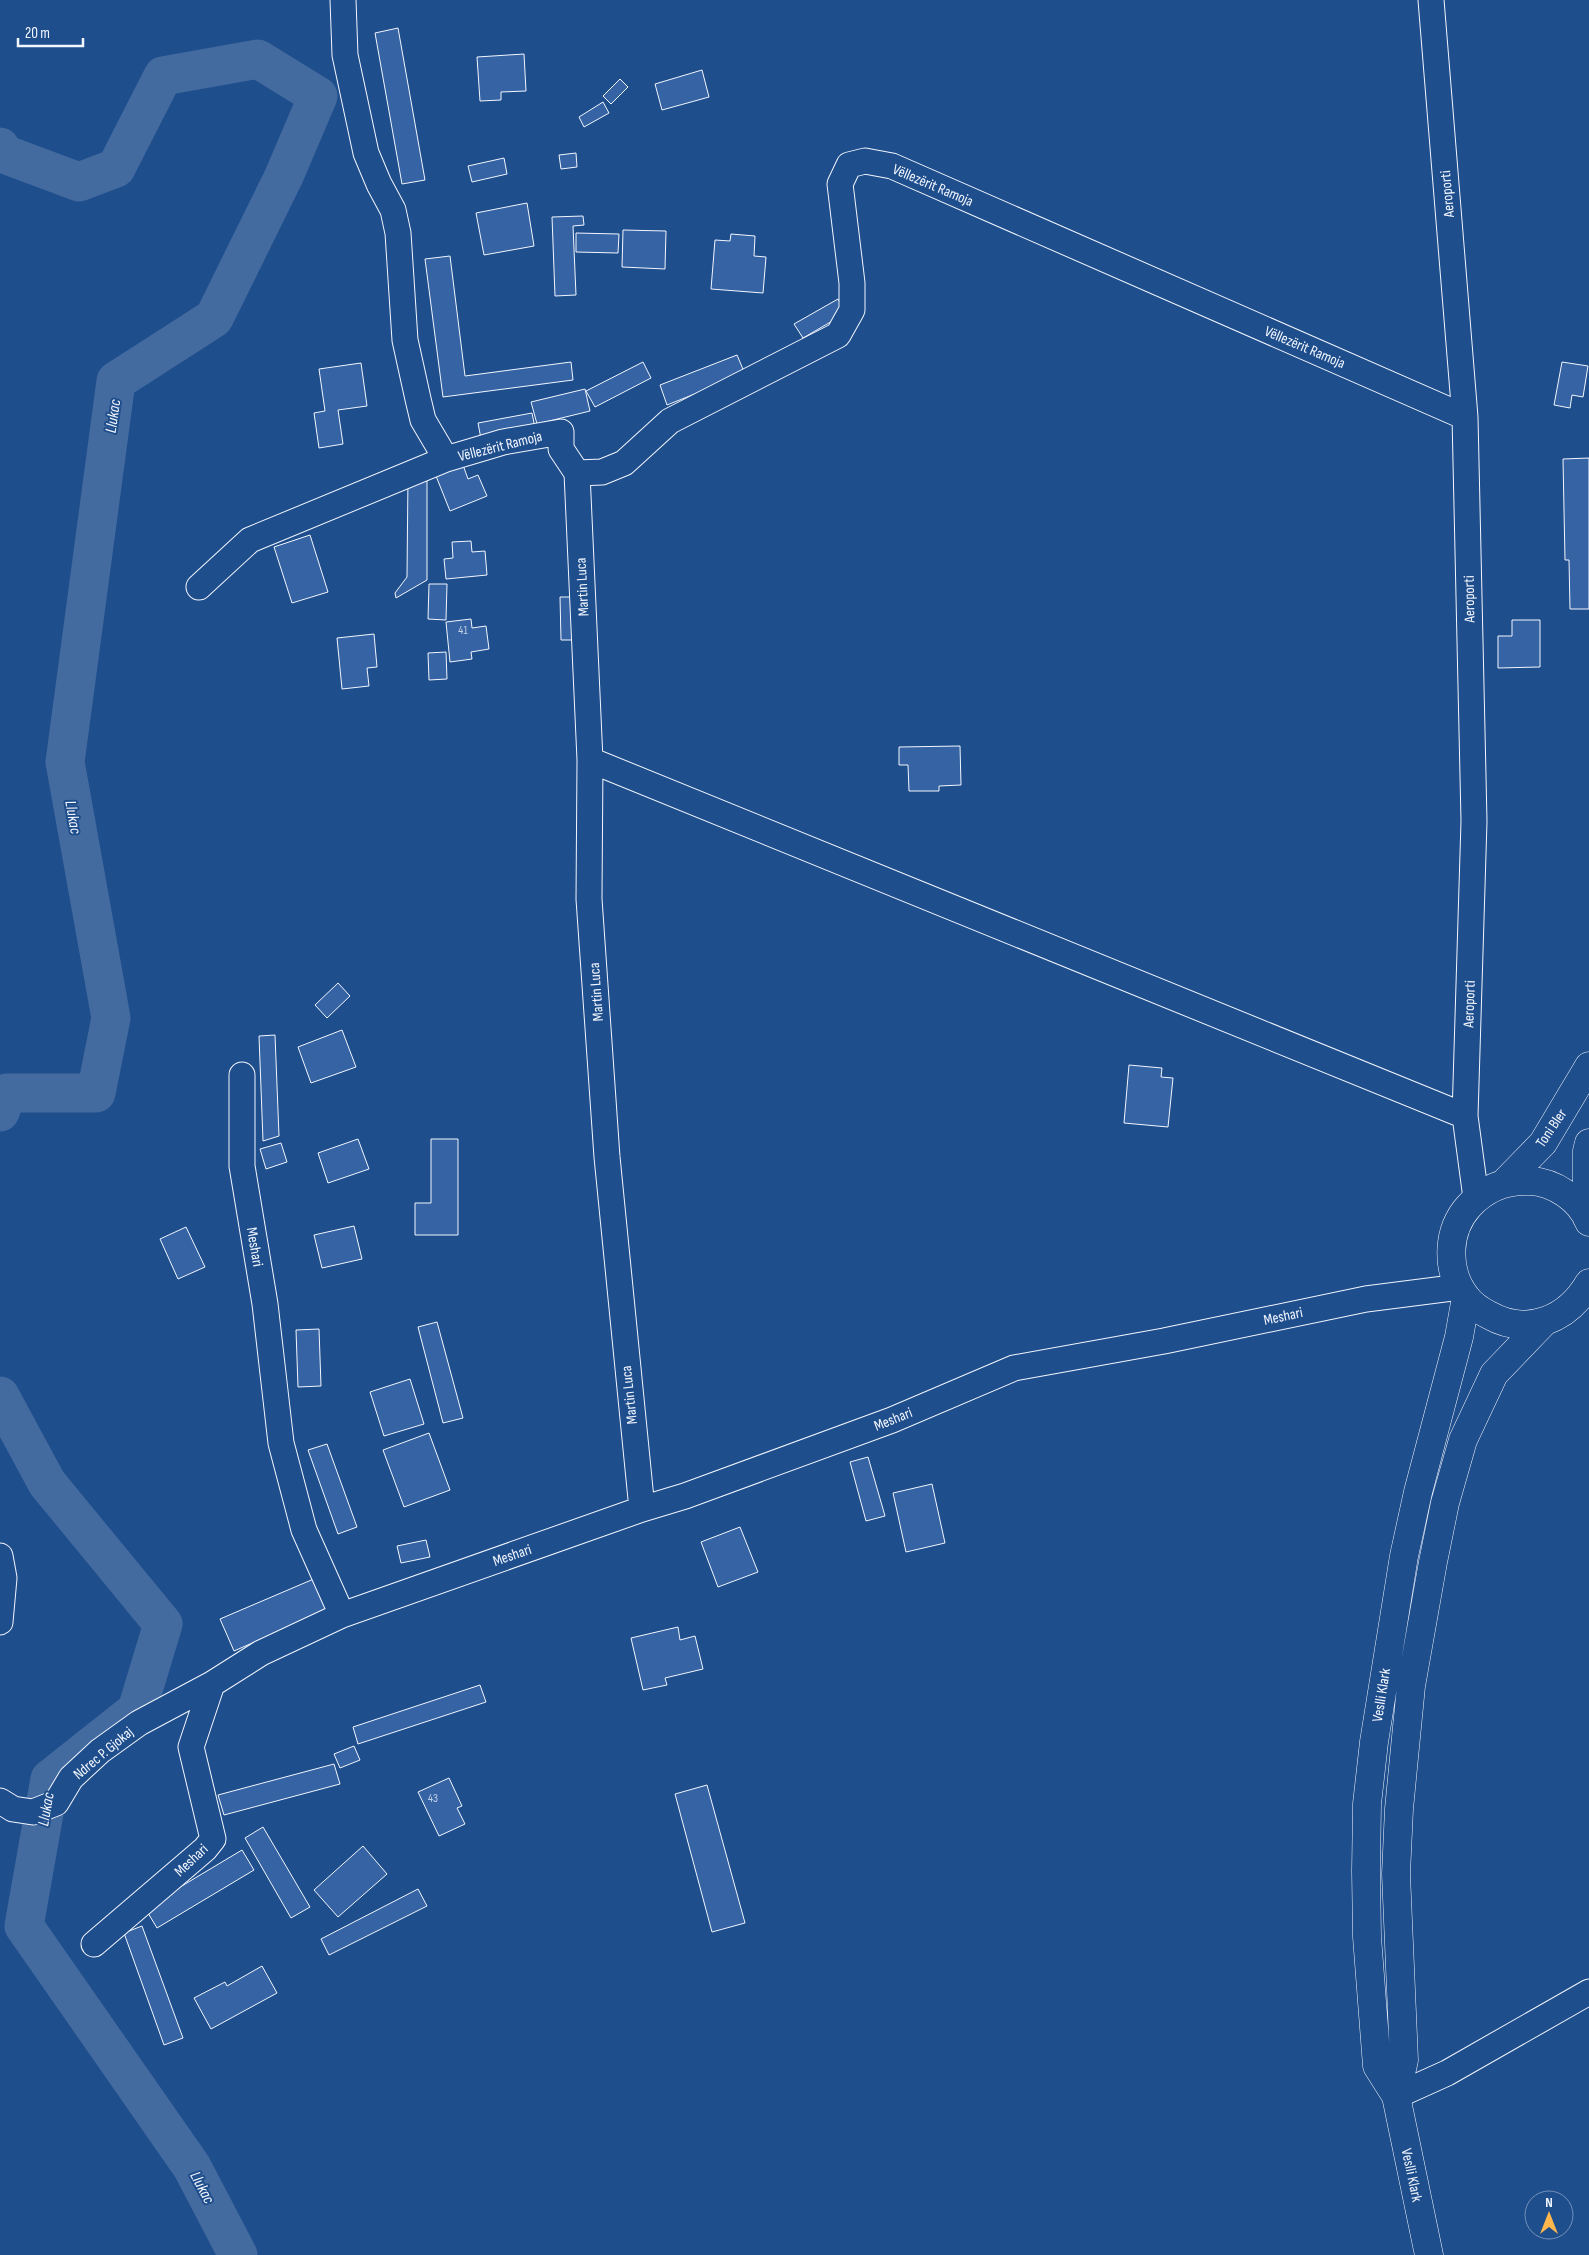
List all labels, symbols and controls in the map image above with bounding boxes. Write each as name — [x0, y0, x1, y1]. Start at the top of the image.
scale bar — [18, 15, 82, 47]
text: 20 m — [25, 24, 50, 43]
street label: Vëllezërit Ramoja — [890, 160, 976, 211]
street label: Aeroporti — [1436, 169, 1459, 219]
street label: Vëllezërit Ramoja — [1262, 322, 1348, 373]
water label: Llukac — [102, 397, 125, 434]
street label: Vëllezërit Ramoja — [456, 427, 544, 466]
street label: Martin Luca — [571, 557, 594, 617]
street label: Aeroporti — [1460, 575, 1479, 624]
house number: 41 — [458, 623, 468, 638]
water label: Llukac — [60, 799, 85, 836]
street label: Martin Luca — [585, 962, 608, 1022]
street label: Aeroporti — [1459, 980, 1480, 1029]
street label: Toni Bler — [1532, 1105, 1572, 1151]
street label: Meshari — [242, 1226, 267, 1268]
street label: Meshari — [1262, 1303, 1305, 1330]
street label: Martin Luca — [617, 1365, 642, 1425]
street label: Meshari — [871, 1403, 915, 1436]
street label: Meshari — [490, 1540, 534, 1571]
street label: Veslli Klark — [1368, 1667, 1395, 1723]
street label: Ndrec P. Gjokaj — [69, 1723, 137, 1784]
water label: Llukac — [34, 1790, 59, 1828]
house number: 43 — [428, 1791, 438, 1806]
street label: Meshari — [170, 1840, 212, 1881]
street label: Veslli Klark — [1397, 2147, 1426, 2204]
water label: Llukac — [185, 2168, 218, 2208]
north arrow — [1524, 2190, 1574, 2240]
text: N — [1545, 2194, 1553, 2211]

